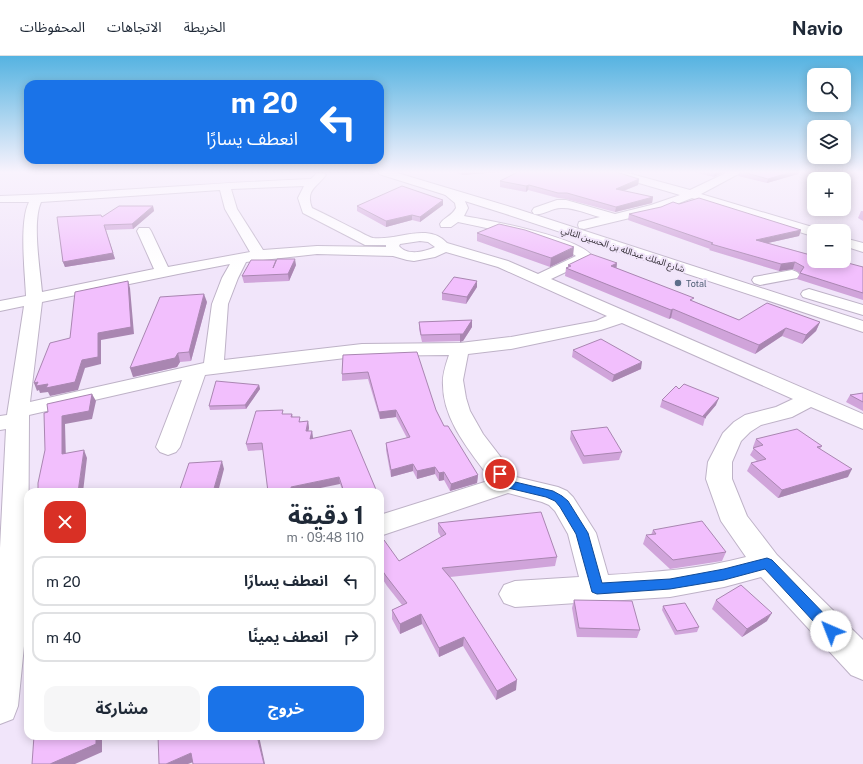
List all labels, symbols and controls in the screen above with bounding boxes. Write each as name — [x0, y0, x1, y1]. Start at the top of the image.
text: Navio — [792, 17, 843, 39]
text: المحفوظات — [20, 19, 85, 35]
text: الاتجاهات — [107, 19, 162, 35]
text: الخريطة — [184, 19, 226, 35]
map controls — [807, 68, 851, 268]
button: search — [807, 68, 851, 112]
text: 20 m — [231, 86, 298, 119]
icon: left — [312, 96, 364, 148]
button: layers — [807, 120, 851, 164]
text: انعطف يسارًا — [206, 128, 298, 149]
button: + — [807, 172, 851, 216]
street label: شارع الملك عبدالله بن الحسين الثاني — [559, 224, 686, 276]
button: − — [807, 224, 851, 268]
marker: Total — [673, 278, 683, 288]
place label: Total — [686, 278, 707, 289]
pin — [483, 457, 517, 491]
icon: arrive — [489, 463, 511, 485]
button: close — [44, 501, 86, 543]
text: 1 دقيقة — [288, 501, 364, 529]
text: 110 m · 09:48 — [286, 530, 364, 545]
icon: left — [340, 570, 362, 592]
text: انعطف يسارًا — [244, 572, 328, 589]
text: 20 m — [46, 573, 81, 590]
position arrow — [810, 610, 852, 652]
icon: right — [340, 626, 362, 648]
text: انعطف يمينًا — [248, 628, 328, 645]
text: 40 m — [46, 629, 81, 646]
button: مشاركة — [44, 686, 200, 732]
button: خروج — [208, 686, 364, 732]

